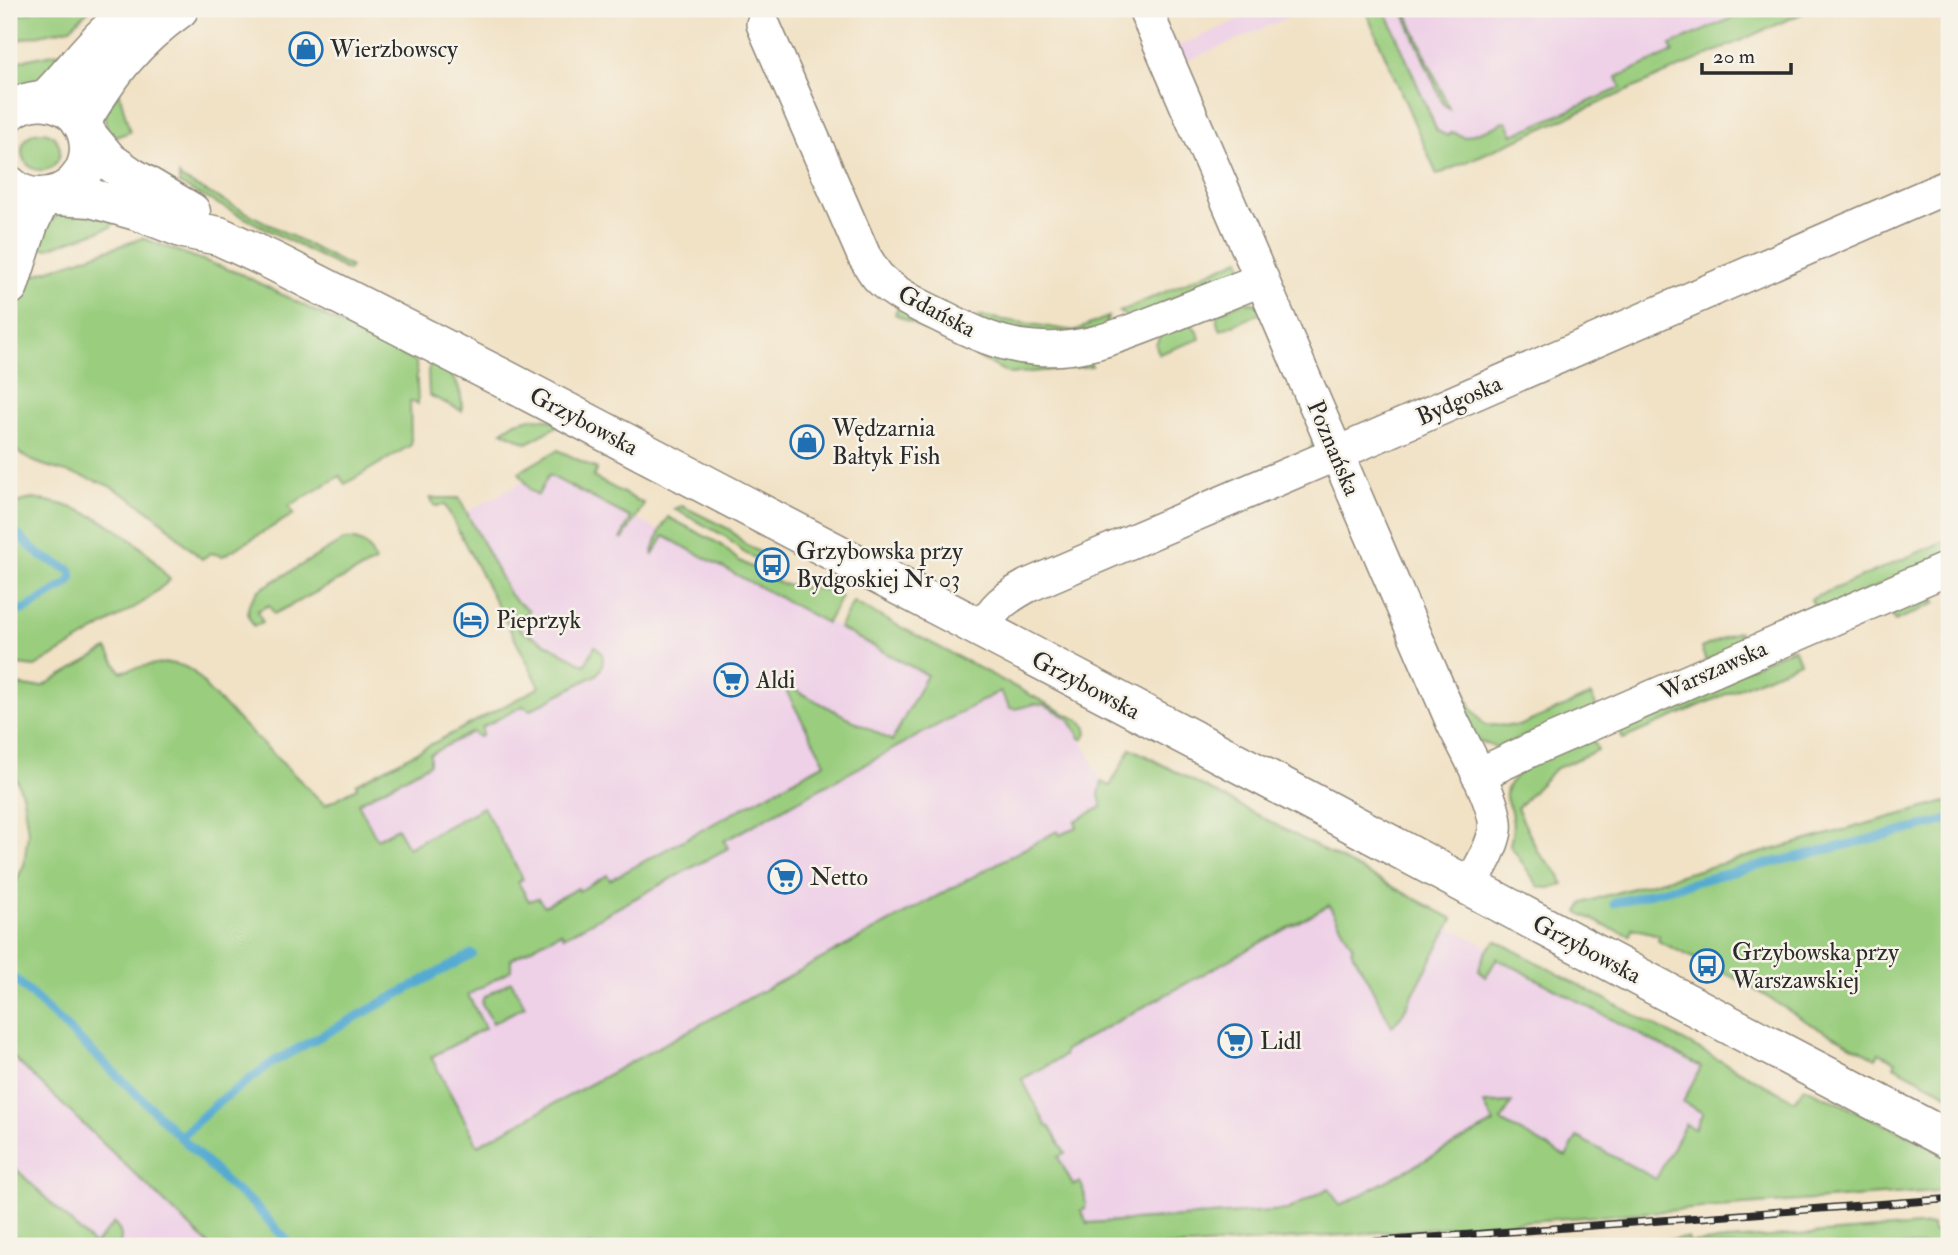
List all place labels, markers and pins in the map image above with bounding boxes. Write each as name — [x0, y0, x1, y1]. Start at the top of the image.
shop icon: Wierzbowscy — [287, 30, 325, 68]
place label: Wierzbowscy — [329, 34, 458, 65]
place label: Wędzarnia Bałtyk Fish — [831, 413, 941, 472]
shop icon: Wędzarnia Bałtyk Fish — [788, 423, 826, 461]
place label: Grzybowska przy Bydgoskiej Nr 03 — [796, 536, 963, 595]
bus stop icon: Grzybowska przy Bydgoskiej Nr 03 — [753, 546, 791, 584]
hotel icon: Pieprzyk — [452, 601, 490, 639]
place label: Pieprzyk — [496, 605, 581, 636]
supermarket icon: Aldi — [712, 661, 750, 699]
place label: Aldi — [755, 665, 796, 696]
supermarket icon: Netto — [766, 858, 804, 896]
place label: Netto — [810, 862, 868, 893]
place label: Grzybowska przy Warszawskiej — [1731, 937, 1899, 996]
bus stop icon: Grzybowska przy Warszawskiej — [1688, 947, 1726, 985]
supermarket icon: Lidl — [1216, 1022, 1254, 1060]
place label: Lidl — [1260, 1026, 1302, 1057]

